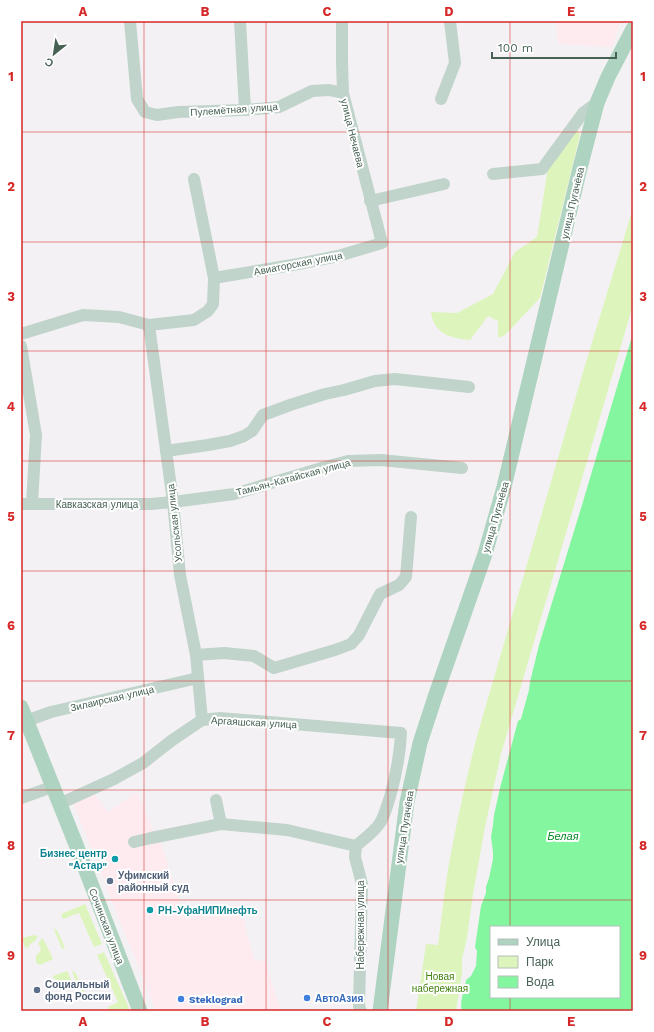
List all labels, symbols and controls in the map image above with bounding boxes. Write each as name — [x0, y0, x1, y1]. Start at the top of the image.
text: A — [79, 4, 88, 19]
text: B — [201, 4, 210, 19]
text: C — [323, 4, 332, 19]
text: D — [444, 4, 454, 19]
text: E — [567, 4, 575, 19]
north arrow — [34, 34, 74, 74]
scale bar — [492, 34, 616, 60]
text: 100 m — [498, 41, 533, 55]
text: С — [43, 55, 56, 70]
text: 1 — [8, 69, 14, 84]
text: 1 — [640, 69, 646, 84]
street label: улица Нечаева — [339, 98, 366, 169]
street label: Пулемётная улица — [190, 101, 279, 118]
street label: улица Пугачёва — [559, 166, 586, 240]
text: 2 — [7, 179, 15, 194]
text: 2 — [639, 179, 647, 194]
street label: Авиаторская улица — [253, 249, 344, 277]
text: 3 — [7, 289, 15, 304]
text: 3 — [639, 289, 647, 304]
text: 4 — [7, 399, 16, 414]
text: 4 — [639, 399, 648, 414]
street label: Тамьян-Катайская улица — [235, 457, 352, 498]
street label: улица Пугачёва — [480, 480, 511, 554]
street label: Усольская улица — [165, 483, 184, 563]
street label: Кавказская улица — [56, 499, 139, 510]
text: 5 — [7, 509, 15, 524]
text: 5 — [639, 509, 647, 524]
text: 6 — [7, 618, 15, 633]
text: 6 — [639, 618, 647, 633]
street label: Зилаирская улица — [69, 683, 155, 713]
street label: Аргаяшская улица — [211, 715, 298, 730]
text: 7 — [7, 728, 15, 743]
text: 7 — [639, 728, 647, 743]
street label: улица Пугачёва — [393, 790, 416, 864]
water label: Белая — [547, 830, 579, 843]
text: 8 — [7, 838, 15, 853]
text: 8 — [639, 838, 647, 853]
place label: Бизнес центр "Астар" — [40, 848, 108, 871]
marker: Бизнес центр "Астар" — [110, 854, 120, 864]
place label: Уфимский районный суд — [118, 870, 189, 893]
marker: Уфимский районный суд — [105, 876, 115, 886]
street label: Набережная улица — [355, 880, 366, 970]
street label: Сочинская улица — [87, 887, 126, 966]
marker: РН-УфаНИПИнефть — [145, 905, 155, 915]
place label: РН-УфаНИПИнефть — [158, 905, 258, 916]
legend — [490, 926, 620, 998]
text: Улица — [526, 935, 560, 949]
text: 9 — [7, 948, 15, 963]
text: 9 — [639, 948, 647, 963]
text: Парк — [526, 955, 554, 969]
park label: Новая набережная — [412, 971, 468, 994]
text: Вода — [526, 975, 554, 989]
place label: Социальный фонд России — [45, 979, 111, 1002]
marker: Социальный фонд России — [32, 985, 42, 995]
marker: АвтоАзия — [302, 993, 312, 1003]
place label: АвтоАзия — [315, 993, 363, 1004]
marker: Steklograd — [176, 994, 186, 1004]
place label: Steklograd — [189, 994, 243, 1005]
text: A — [79, 1014, 88, 1029]
text: B — [201, 1014, 210, 1029]
text: C — [323, 1014, 332, 1029]
text: D — [444, 1014, 454, 1029]
text: E — [567, 1014, 575, 1029]

